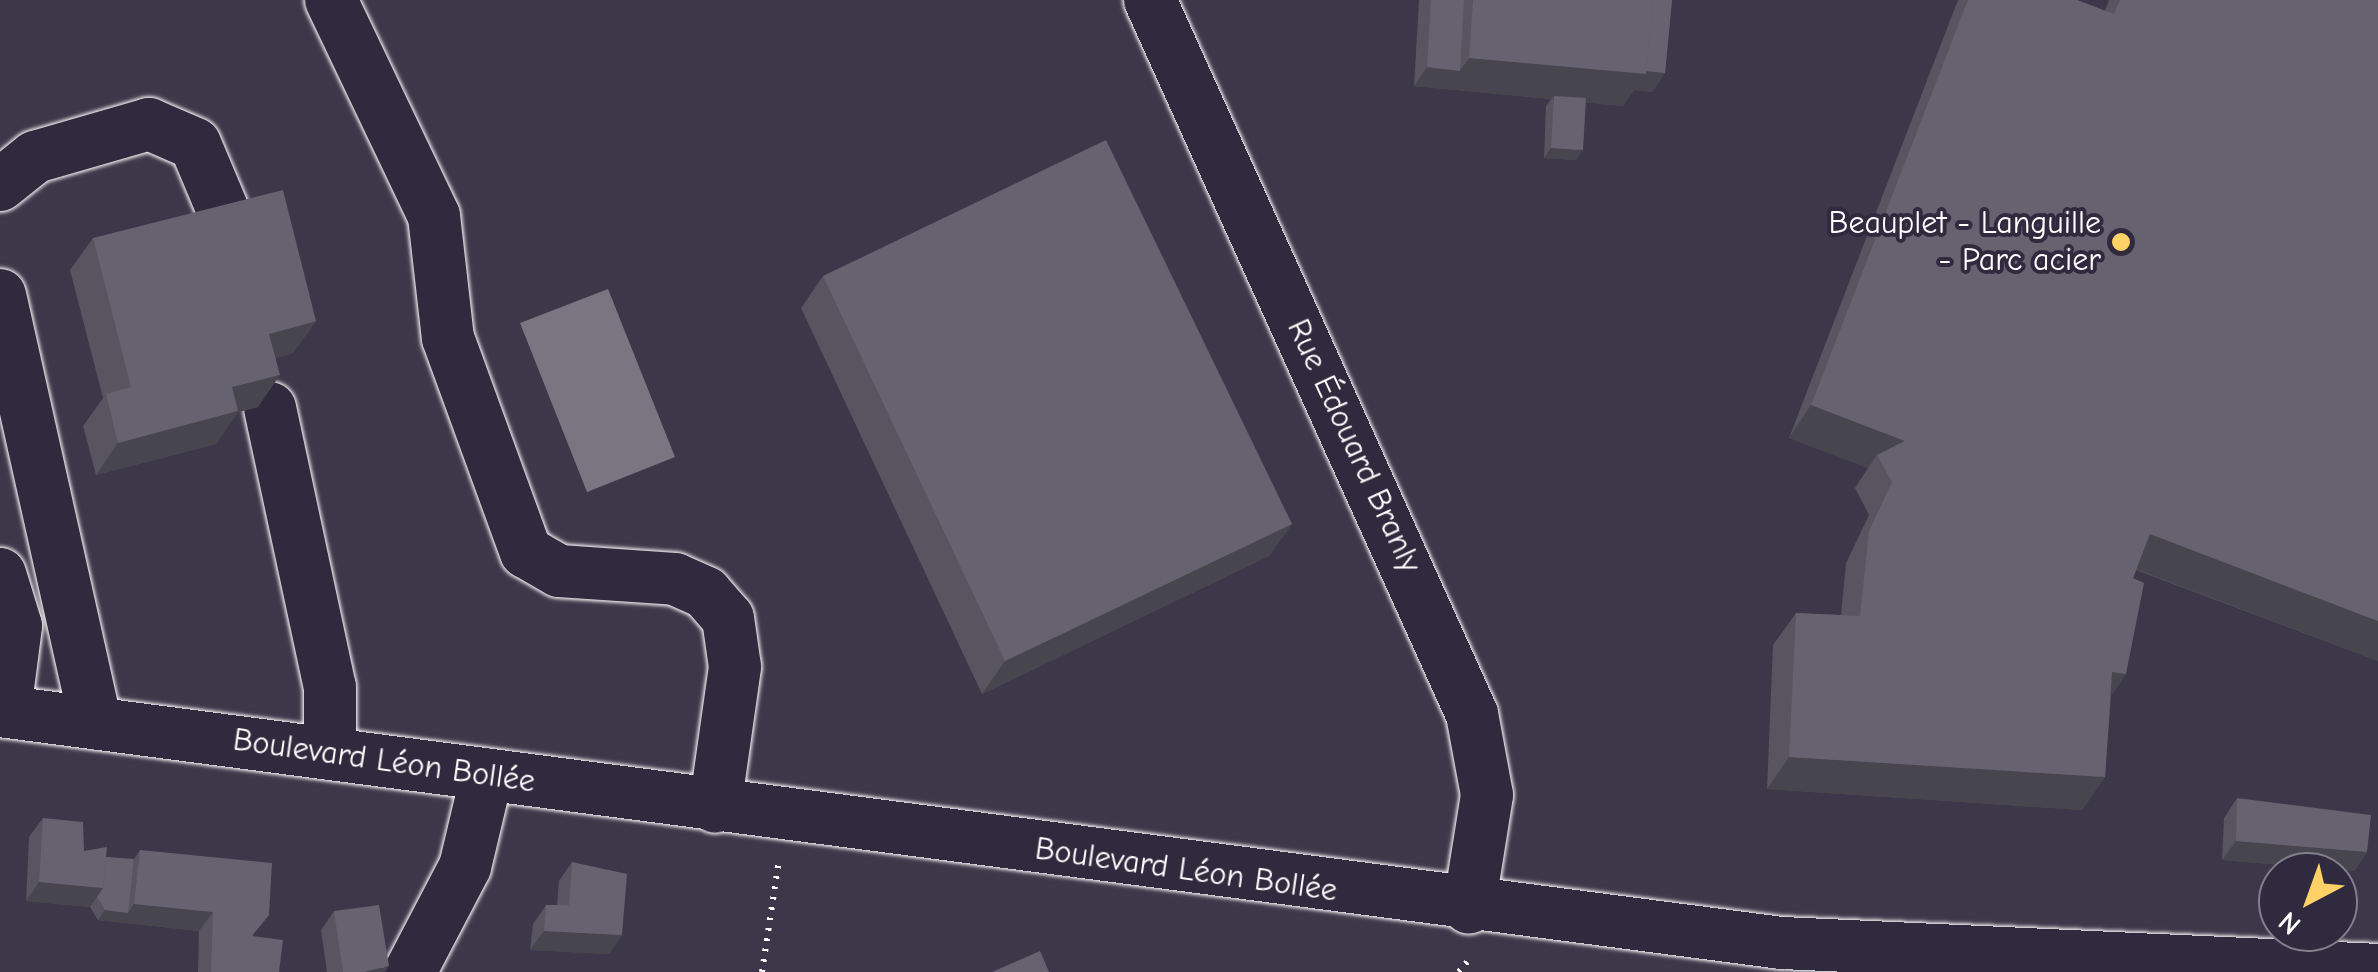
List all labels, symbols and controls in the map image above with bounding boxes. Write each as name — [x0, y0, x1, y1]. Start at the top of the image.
place label: Beauplet - Languille - Parc acier — [1829, 205, 2101, 280]
marker: Beauplet - Languille - Parc acier — [2110, 231, 2132, 253]
street label: Rue Édouard Branly — [1278, 313, 1430, 579]
street label: Boulevard Léon Bollée — [231, 721, 537, 801]
street label: Boulevard Léon Bollée — [1033, 830, 1339, 910]
north arrow — [2258, 852, 2358, 952]
text: N — [2272, 905, 2307, 941]

